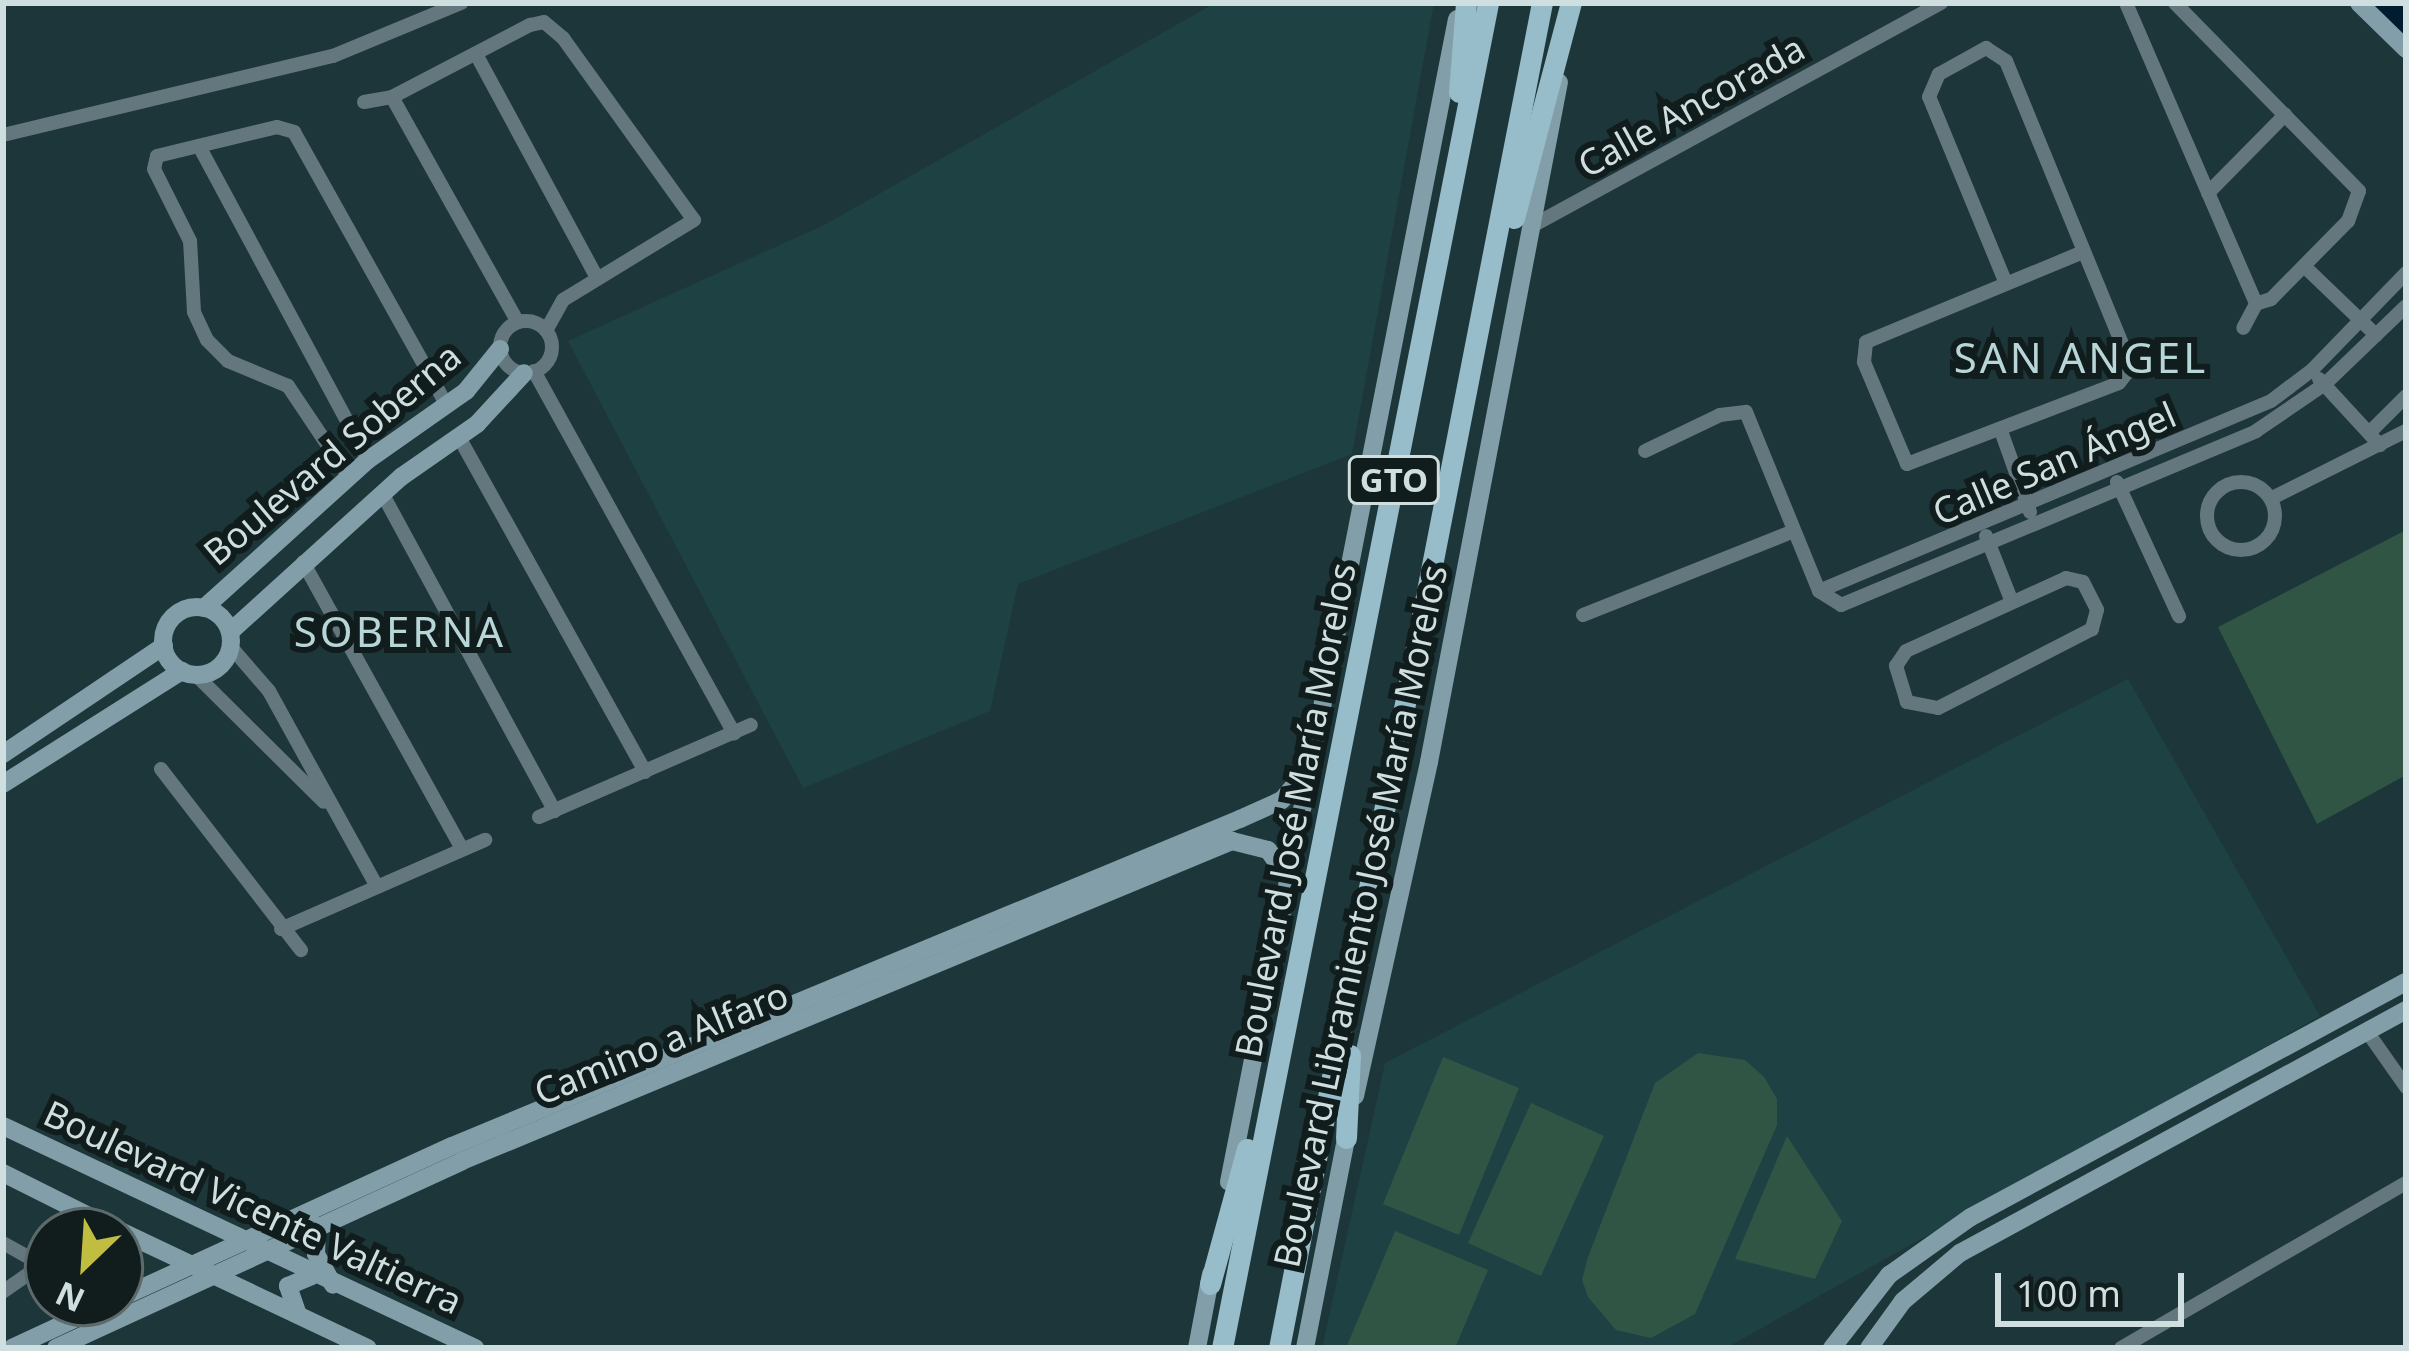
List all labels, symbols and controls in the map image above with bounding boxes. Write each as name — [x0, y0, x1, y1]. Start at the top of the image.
street label: Calle Ancorada — [1570, 26, 1812, 186]
district label: SAN ANGEL — [1954, 332, 2208, 382]
street label: Boulevard Soberna — [195, 334, 469, 574]
street label: Calle San Ángel — [1926, 392, 2182, 534]
road number: GTO — [1346, 453, 1442, 507]
street label: Boulevard José María Morelos — [1226, 559, 1364, 1061]
street label: Boulevard Libramiento José María Morelos — [1264, 561, 1456, 1271]
district label: SOBERNA — [294, 606, 506, 656]
street label: Camino a Alfaro — [528, 972, 794, 1114]
street label: Boulevard Vicente Valtierra — [37, 1091, 469, 1323]
north arrow — [24, 1207, 144, 1327]
scale bar — [2001, 1249, 2190, 1323]
text: 100 m — [2016, 1269, 2121, 1318]
text: N — [48, 1271, 92, 1323]

